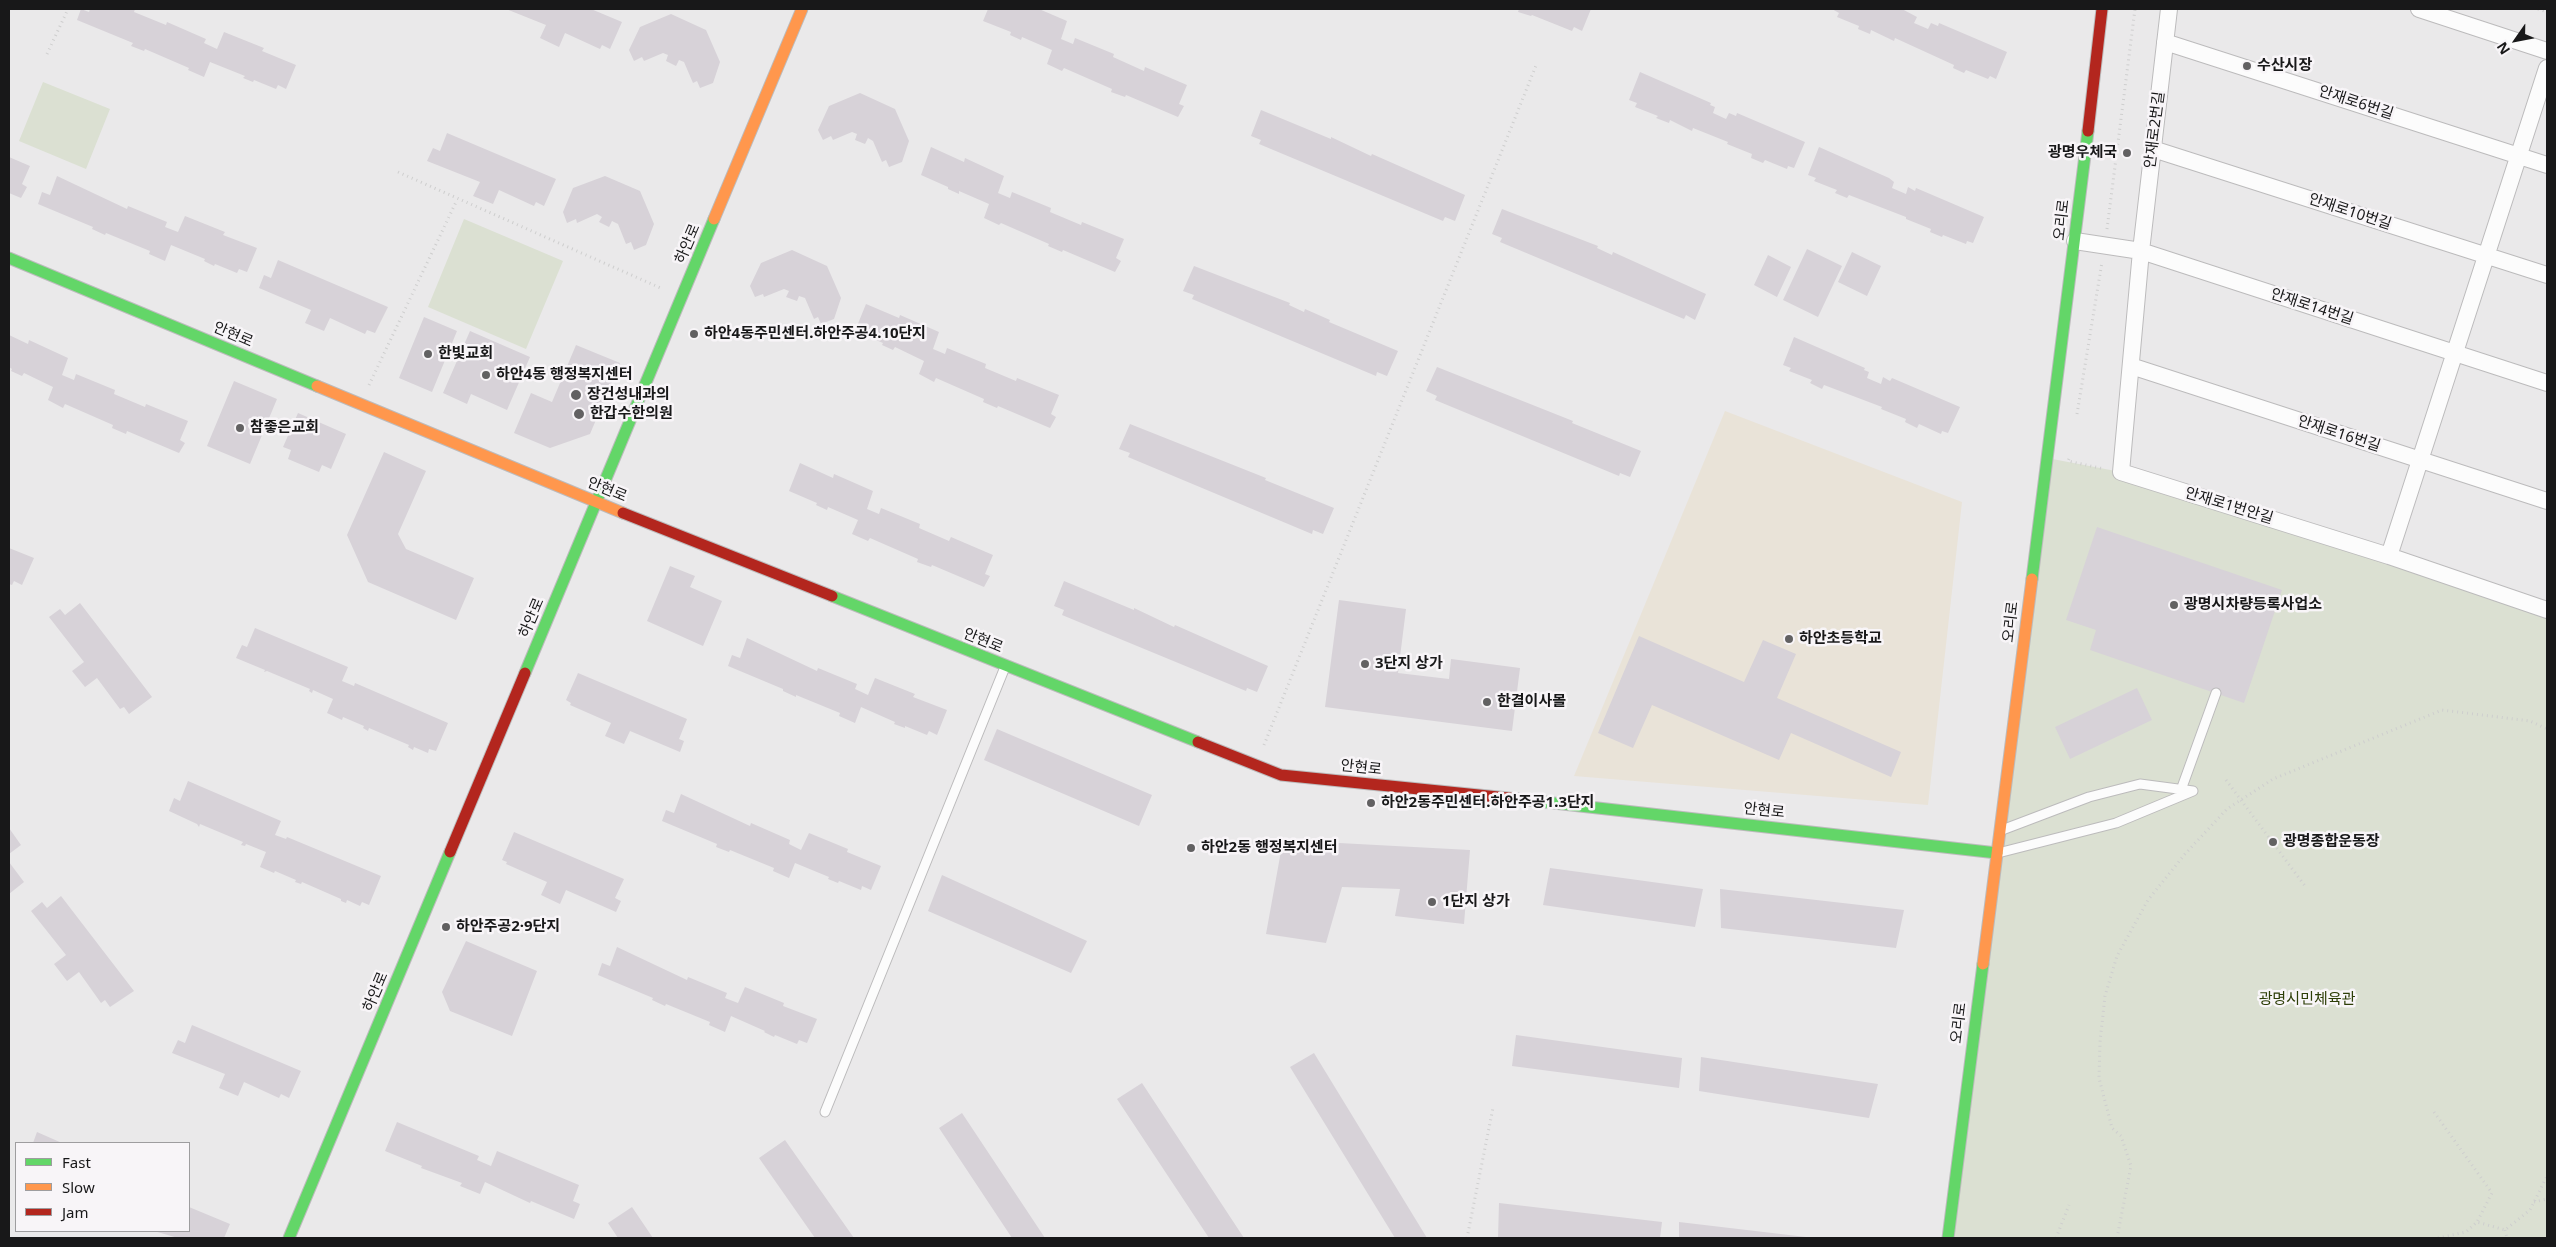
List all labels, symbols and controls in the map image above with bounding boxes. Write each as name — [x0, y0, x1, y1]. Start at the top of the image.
north arrow — [2491, 15, 2541, 65]
text: N — [2492, 38, 2514, 58]
place label: 수산시장 — [2257, 57, 2312, 75]
marker: 수산시장 — [2241, 60, 2253, 72]
street label: 안재로6번길 — [2316, 82, 2396, 124]
street label: 안재로2번길 — [2141, 90, 2169, 170]
place label: 광명우체국 — [2048, 144, 2117, 162]
marker: 광명우체국 — [2121, 147, 2133, 159]
street label: 안재로10번길 — [2306, 190, 2394, 234]
street label: 오리로 — [2051, 198, 2073, 242]
street label: 하안로 — [672, 221, 704, 267]
street label: 안재로14번길 — [2268, 285, 2356, 329]
street label: 안현로 — [210, 319, 256, 351]
place label: 하안4동주민센터.하안주공4.10단지 — [704, 325, 926, 343]
marker: 하안4동주민센터.하안주공4.10단지 — [688, 328, 700, 340]
place label: 한빛교회 — [438, 345, 493, 363]
marker: 한빛교회 — [422, 348, 434, 360]
place label: 하안4동 행정복지센터 — [496, 366, 633, 384]
marker: 하안4동 행정복지센터 — [480, 369, 492, 381]
place label: 장건성내과의 — [587, 386, 670, 404]
marker: 장건성내과의 — [569, 388, 583, 402]
place label: 한갑수한의원 — [590, 405, 673, 423]
marker: 한갑수한의원 — [572, 407, 586, 421]
street label: 안재로16번길 — [2295, 412, 2383, 456]
place label: 참좋은교회 — [250, 419, 319, 437]
marker: 참좋은교회 — [234, 422, 246, 434]
street label: 안현로 — [584, 474, 630, 506]
street label: 안재로1번안길 — [2183, 484, 2275, 528]
street label: 하안로 — [516, 595, 548, 641]
place label: 광명시차량등록사업소 — [2184, 596, 2322, 614]
marker: 광명시차량등록사업소 — [2168, 599, 2180, 611]
street label: 오리로 — [2000, 600, 2022, 644]
street label: 안현로 — [960, 625, 1006, 657]
place label: 하안초등학교 — [1799, 630, 1882, 648]
marker: 하안초등학교 — [1783, 633, 1795, 645]
place label: 3단지 상가 — [1375, 655, 1443, 673]
marker: 3단지 상가 — [1359, 658, 1371, 670]
place label: 한결이사몰 — [1497, 693, 1566, 711]
marker: 한결이사몰 — [1481, 696, 1493, 708]
street label: 안현로 — [1339, 757, 1383, 779]
place label: 하안2동주민센터.하안주공1.3단지 — [1381, 794, 1595, 812]
marker: 하안2동주민센터.하안주공1.3단지 — [1365, 797, 1377, 809]
street label: 안현로 — [1742, 800, 1786, 822]
place label: 광명종합운동장 — [2283, 833, 2380, 851]
marker: 광명종합운동장 — [2267, 836, 2279, 848]
place label: 하안2동 행정복지센터 — [1201, 839, 1338, 857]
marker: 하안2동 행정복지센터 — [1185, 842, 1197, 854]
place label: 1단지 상가 — [1442, 893, 1510, 911]
marker: 1단지 상가 — [1426, 896, 1438, 908]
place label: 하안주공2·9단지 — [456, 918, 560, 936]
marker: 하안주공2·9단지 — [440, 921, 452, 933]
street label: 하안로 — [360, 969, 392, 1015]
park label: 광명시민체육관 — [2259, 991, 2355, 1009]
street label: 오리로 — [1948, 1001, 1970, 1045]
legend — [15, 1142, 190, 1232]
text: Fast — [62, 1152, 91, 1172]
text: Slow — [62, 1177, 95, 1197]
text: Jam — [62, 1202, 89, 1222]

